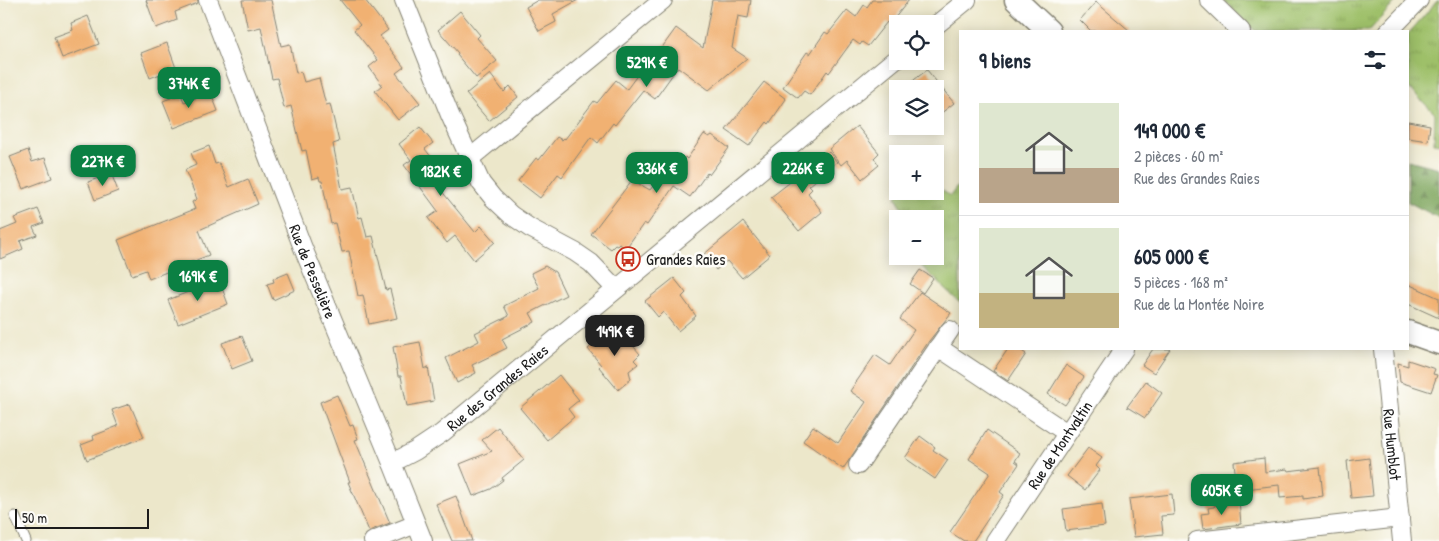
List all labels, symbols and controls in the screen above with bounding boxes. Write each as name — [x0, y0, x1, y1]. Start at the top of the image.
map controls — [889, 15, 944, 265]
button: locate — [889, 15, 944, 70]
pin: 529K € — [606, 46, 688, 88]
text: 9 biens — [979, 46, 1031, 75]
icon: filters — [1361, 46, 1389, 74]
text: 529K € — [627, 51, 667, 73]
pin: 374K € — [148, 66, 230, 109]
text: 374K € — [169, 72, 209, 94]
button: layers — [889, 80, 944, 135]
text: 149 000 € — [1134, 116, 1205, 145]
icon: home — [1019, 123, 1079, 183]
pin: 227K € — [62, 144, 144, 187]
button: + — [889, 145, 944, 200]
text: 2 pièces · 60 m² — [1134, 145, 1223, 167]
text: 227K € — [82, 150, 124, 172]
pin: 336K € — [616, 152, 698, 194]
pin: 226K € — [762, 152, 844, 194]
pin: 182K € — [400, 154, 482, 197]
text: 336K € — [637, 157, 677, 179]
text: 226K € — [782, 157, 824, 179]
text: 182K € — [421, 160, 461, 182]
text: Rue des Grandes Raies — [1134, 167, 1260, 189]
button: − — [889, 210, 944, 265]
street label: Rue de Pesselière — [284, 221, 342, 322]
text: 605 000 € — [1134, 242, 1209, 271]
bus stop icon: Grandes Raies — [615, 246, 641, 272]
place label: Grandes Raies — [646, 248, 725, 270]
icon: home — [1019, 248, 1079, 308]
pin: 169K € — [157, 260, 239, 302]
text: 169K € — [179, 265, 217, 287]
text: 5 pièces · 168 m² — [1134, 271, 1228, 293]
text: Rue de la Montée Noire — [1134, 293, 1264, 315]
pin: 149K € — [574, 314, 656, 357]
text: 149K € — [596, 320, 634, 342]
street label: Rue des Grandes Raies — [442, 339, 553, 436]
street label: Rue de Montvaltin — [1022, 396, 1097, 493]
street label: Rue Humblot — [1378, 408, 1407, 482]
pin: 605K € — [1181, 474, 1263, 516]
text: 605K € — [1202, 479, 1242, 501]
scale bar — [15, 506, 149, 529]
text: 50 m — [22, 508, 47, 527]

